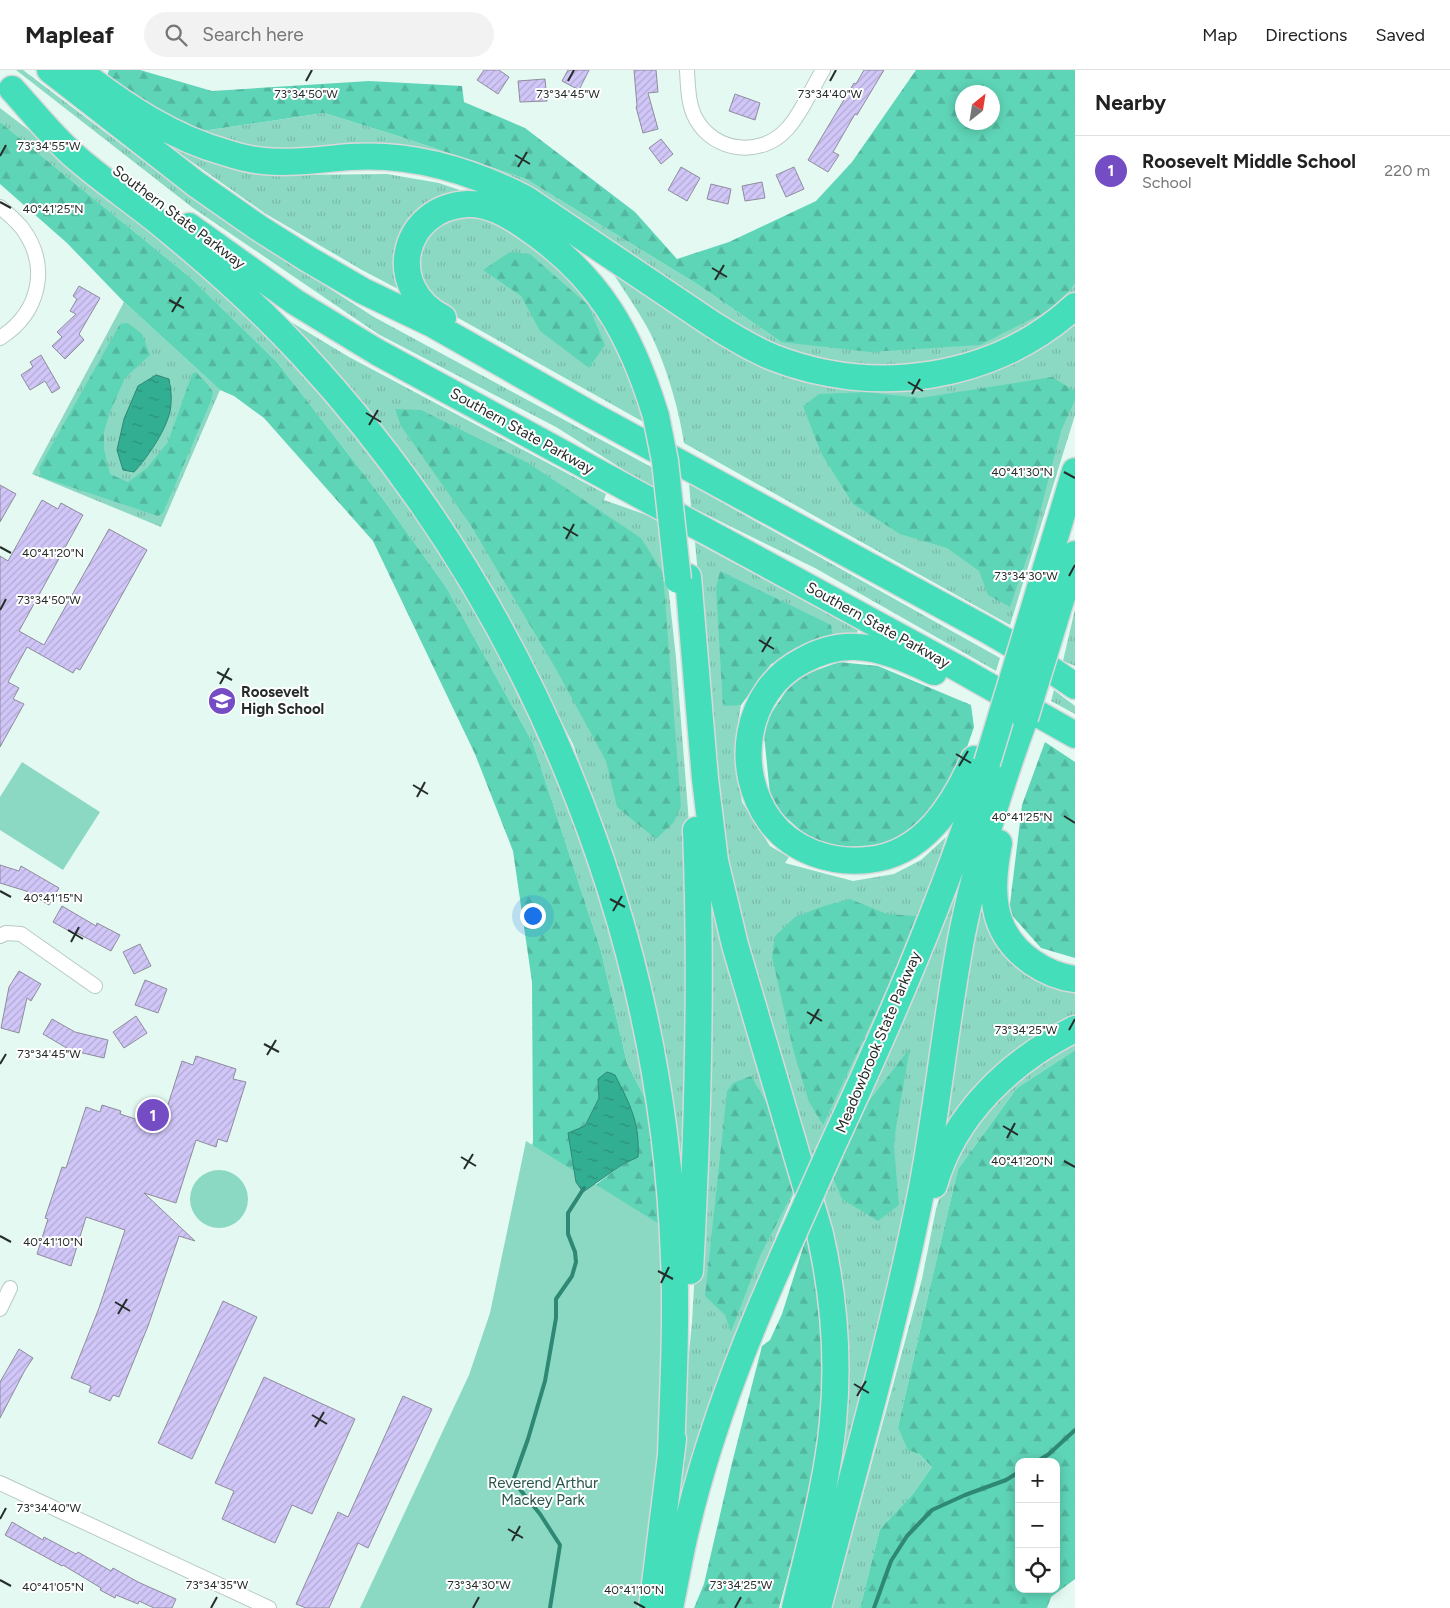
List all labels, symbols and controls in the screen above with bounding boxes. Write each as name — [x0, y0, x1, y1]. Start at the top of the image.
search box — [144, 12, 494, 57]
text: Mapleaf — [25, 20, 114, 49]
icon: search — [162, 21, 190, 49]
text: Search here — [202, 23, 304, 46]
text: Map — [1202, 24, 1237, 46]
text: Directions — [1265, 24, 1347, 46]
text: Saved — [1375, 24, 1425, 46]
north arrow — [955, 85, 1000, 130]
text: 73°34'50"W — [274, 87, 338, 101]
text: 73°34'45"W — [536, 87, 600, 101]
text: 73°34'40"W — [798, 87, 863, 101]
text: Nearby — [1095, 90, 1166, 115]
text: 73°34'55"W — [18, 139, 81, 153]
text: Roosevelt Middle School — [1142, 150, 1356, 173]
street label: Southern State Parkway — [109, 161, 249, 273]
text: 1 — [1108, 161, 1114, 180]
text: 220 m — [1384, 161, 1430, 180]
text: School — [1142, 173, 1192, 192]
text: 40°41'25"N — [22, 202, 84, 216]
street label: Southern State Parkway — [447, 384, 597, 478]
text: 40°41'30"N — [991, 465, 1053, 479]
text: 40°41'20"N — [22, 546, 84, 560]
text: 73°34'30"W — [994, 569, 1058, 583]
street label: Southern State Parkway — [803, 578, 953, 672]
text: 73°34'50"W — [17, 593, 81, 607]
place label: Roosevelt High School — [241, 683, 324, 718]
school or university icon: Roosevelt High School — [207, 686, 237, 716]
text: 40°41'25"N — [991, 810, 1053, 824]
text: 40°41'15"N — [23, 891, 83, 905]
your location — [520, 903, 546, 929]
street label: Meadowbrook State Parkway — [832, 948, 924, 1135]
text: 73°34'25"W — [995, 1023, 1058, 1037]
text: 73°34'45"W — [17, 1047, 81, 1061]
pin: 1 — [137, 1096, 169, 1134]
text: 40°41'20"N — [991, 1154, 1053, 1168]
text: 40°41'10"N — [23, 1235, 83, 1249]
map controls — [1015, 1458, 1060, 1593]
button: + — [1015, 1458, 1060, 1503]
park label: Reverend Arthur Mackey Park — [488, 1474, 598, 1509]
text: 73°34'40"W — [17, 1501, 82, 1515]
button: − — [1015, 1503, 1060, 1548]
button: locate — [1015, 1548, 1060, 1593]
text: 73°34'35"W — [186, 1578, 249, 1592]
text: 73°34'30"W — [447, 1578, 511, 1592]
text: 73°34'25"W — [710, 1578, 773, 1592]
text: 40°41'05"N — [22, 1580, 84, 1594]
text: 40°41'10"N — [604, 1583, 664, 1597]

